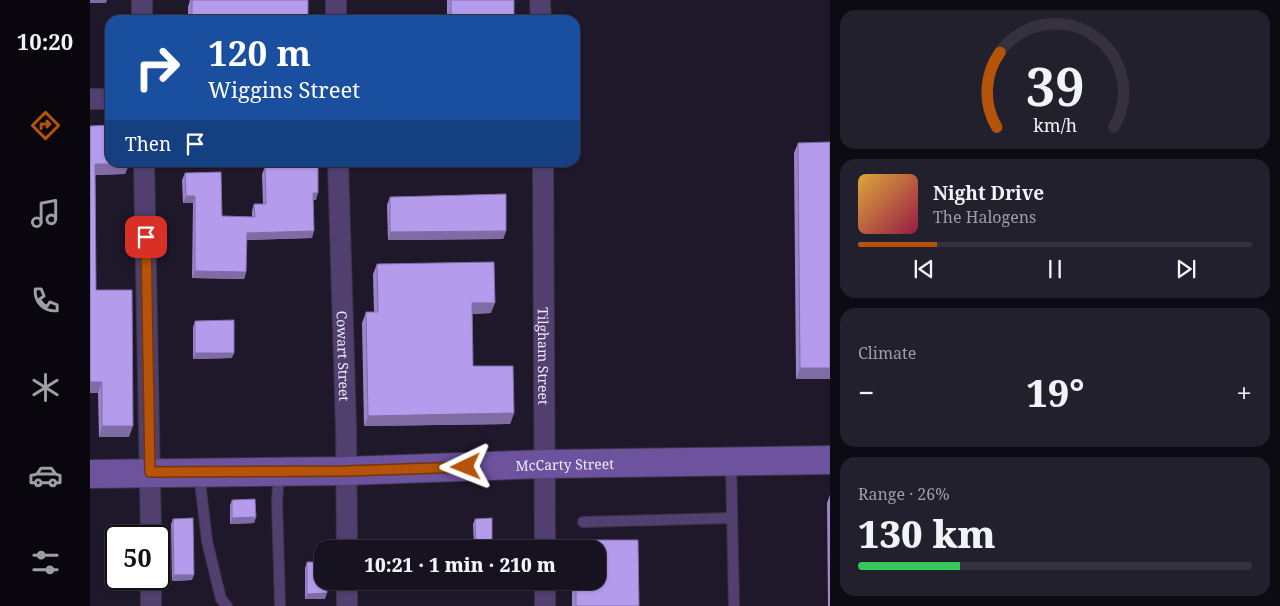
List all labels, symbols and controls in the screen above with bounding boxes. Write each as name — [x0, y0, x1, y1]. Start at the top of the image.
text: 10:20 — [17, 26, 73, 56]
text: 120 m — [208, 29, 311, 76]
icon: right — [125, 35, 190, 100]
text: 39 — [1026, 50, 1084, 121]
text: Wiggins Street — [208, 74, 360, 104]
icon: directions — [28, 108, 63, 143]
text: km/h — [1033, 113, 1077, 137]
icon: arrive — [181, 130, 209, 158]
text: Then — [125, 131, 171, 157]
text: Night Drive — [933, 180, 1044, 206]
icon: music — [28, 196, 63, 231]
text: The Halogens — [933, 206, 1036, 228]
pin — [125, 216, 167, 258]
icon: arrive — [132, 223, 160, 251]
icon: previous — [910, 255, 938, 283]
icon: pause — [1041, 255, 1069, 283]
icon: next — [1172, 255, 1200, 283]
icon: phone — [28, 283, 63, 318]
street label: Tilgham Street — [534, 307, 554, 405]
street label: Cowart Street — [333, 310, 355, 402]
text: Climate — [858, 342, 916, 364]
text: 19° — [1026, 366, 1084, 418]
icon: climate — [28, 370, 63, 405]
text: − — [858, 373, 874, 411]
text: + — [1236, 373, 1252, 411]
position arrow — [439, 440, 491, 492]
street label: McCarty Street — [515, 454, 614, 475]
icon: car — [28, 458, 63, 493]
text: Range · 26% — [858, 483, 950, 505]
text: 130 km — [858, 507, 996, 559]
speed limit sign: 50 — [105, 525, 170, 590]
icon: filters — [28, 545, 63, 580]
text: 10:21 · 1 min · 210 m — [364, 552, 556, 578]

